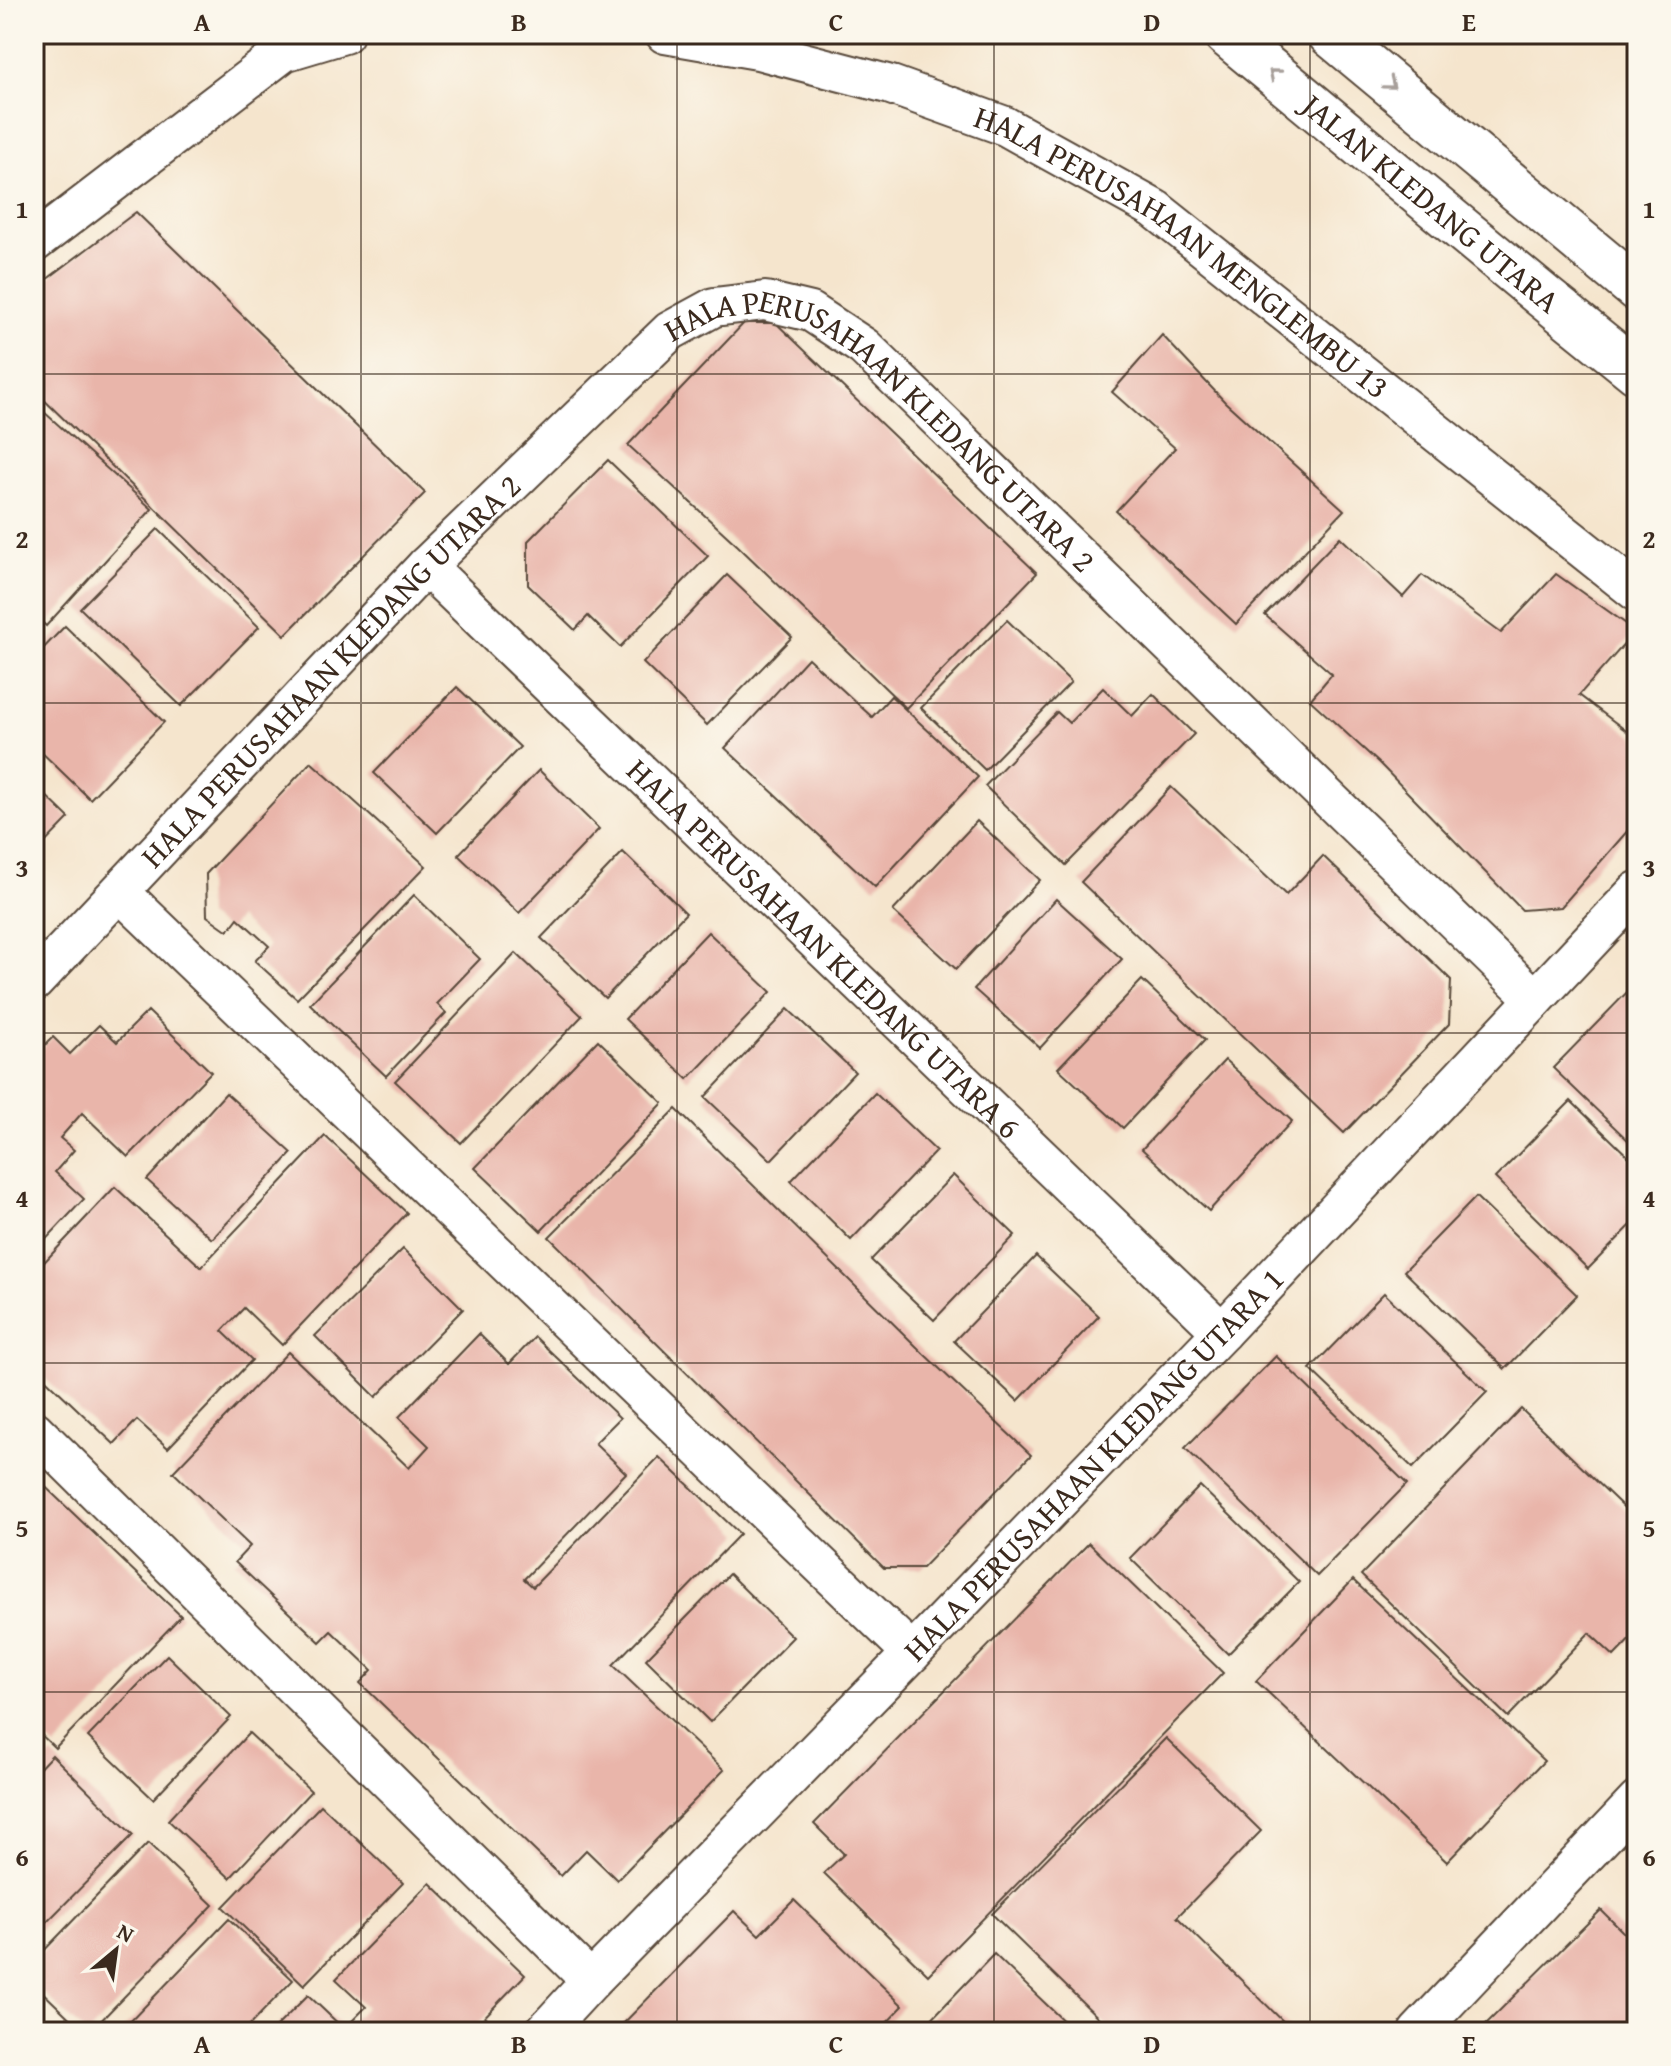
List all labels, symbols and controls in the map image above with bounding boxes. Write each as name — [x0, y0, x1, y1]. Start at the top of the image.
text: A — [194, 2, 211, 41]
text: B — [511, 2, 527, 41]
text: C — [829, 2, 843, 41]
text: D — [1144, 2, 1160, 41]
text: E — [1462, 2, 1476, 41]
one-way arrow — [1268, 69, 1283, 84]
one-way arrow — [1381, 74, 1396, 88]
street label: JALAN KLEDANG UTARA — [1289, 80, 1571, 324]
street label: HALA PERUSAHAAN MENGLEMBU 13 — [968, 93, 1400, 410]
text: 1 — [15, 189, 29, 228]
text: 1 — [1642, 189, 1656, 228]
street label: HALA PERUSAHAAN KLEDANG UTARA 2 — [655, 276, 1107, 583]
street label: HALA PERUSAHAAN KLEDANG UTARA 2 — [129, 463, 531, 878]
text: 2 — [15, 519, 29, 558]
text: 2 — [1642, 519, 1656, 558]
street label: HALA PERUSAHAAN KLEDANG UTARA 6 — [617, 747, 1032, 1149]
text: 3 — [15, 848, 29, 887]
text: 3 — [1642, 848, 1656, 887]
text: 4 — [15, 1178, 29, 1217]
text: 4 — [1642, 1178, 1656, 1217]
street label: HALA PERUSAHAAN KLEDANG UTARA 1 — [892, 1257, 1294, 1672]
text: 5 — [15, 1508, 29, 1547]
text: 5 — [1642, 1508, 1656, 1547]
text: 6 — [15, 1837, 29, 1876]
text: 6 — [1642, 1837, 1656, 1876]
north arrow — [76, 1910, 156, 1990]
text: N — [112, 1915, 140, 1950]
text: A — [194, 2024, 211, 2063]
text: B — [511, 2024, 527, 2063]
text: C — [829, 2024, 843, 2063]
text: D — [1144, 2024, 1160, 2063]
text: E — [1462, 2024, 1476, 2063]

